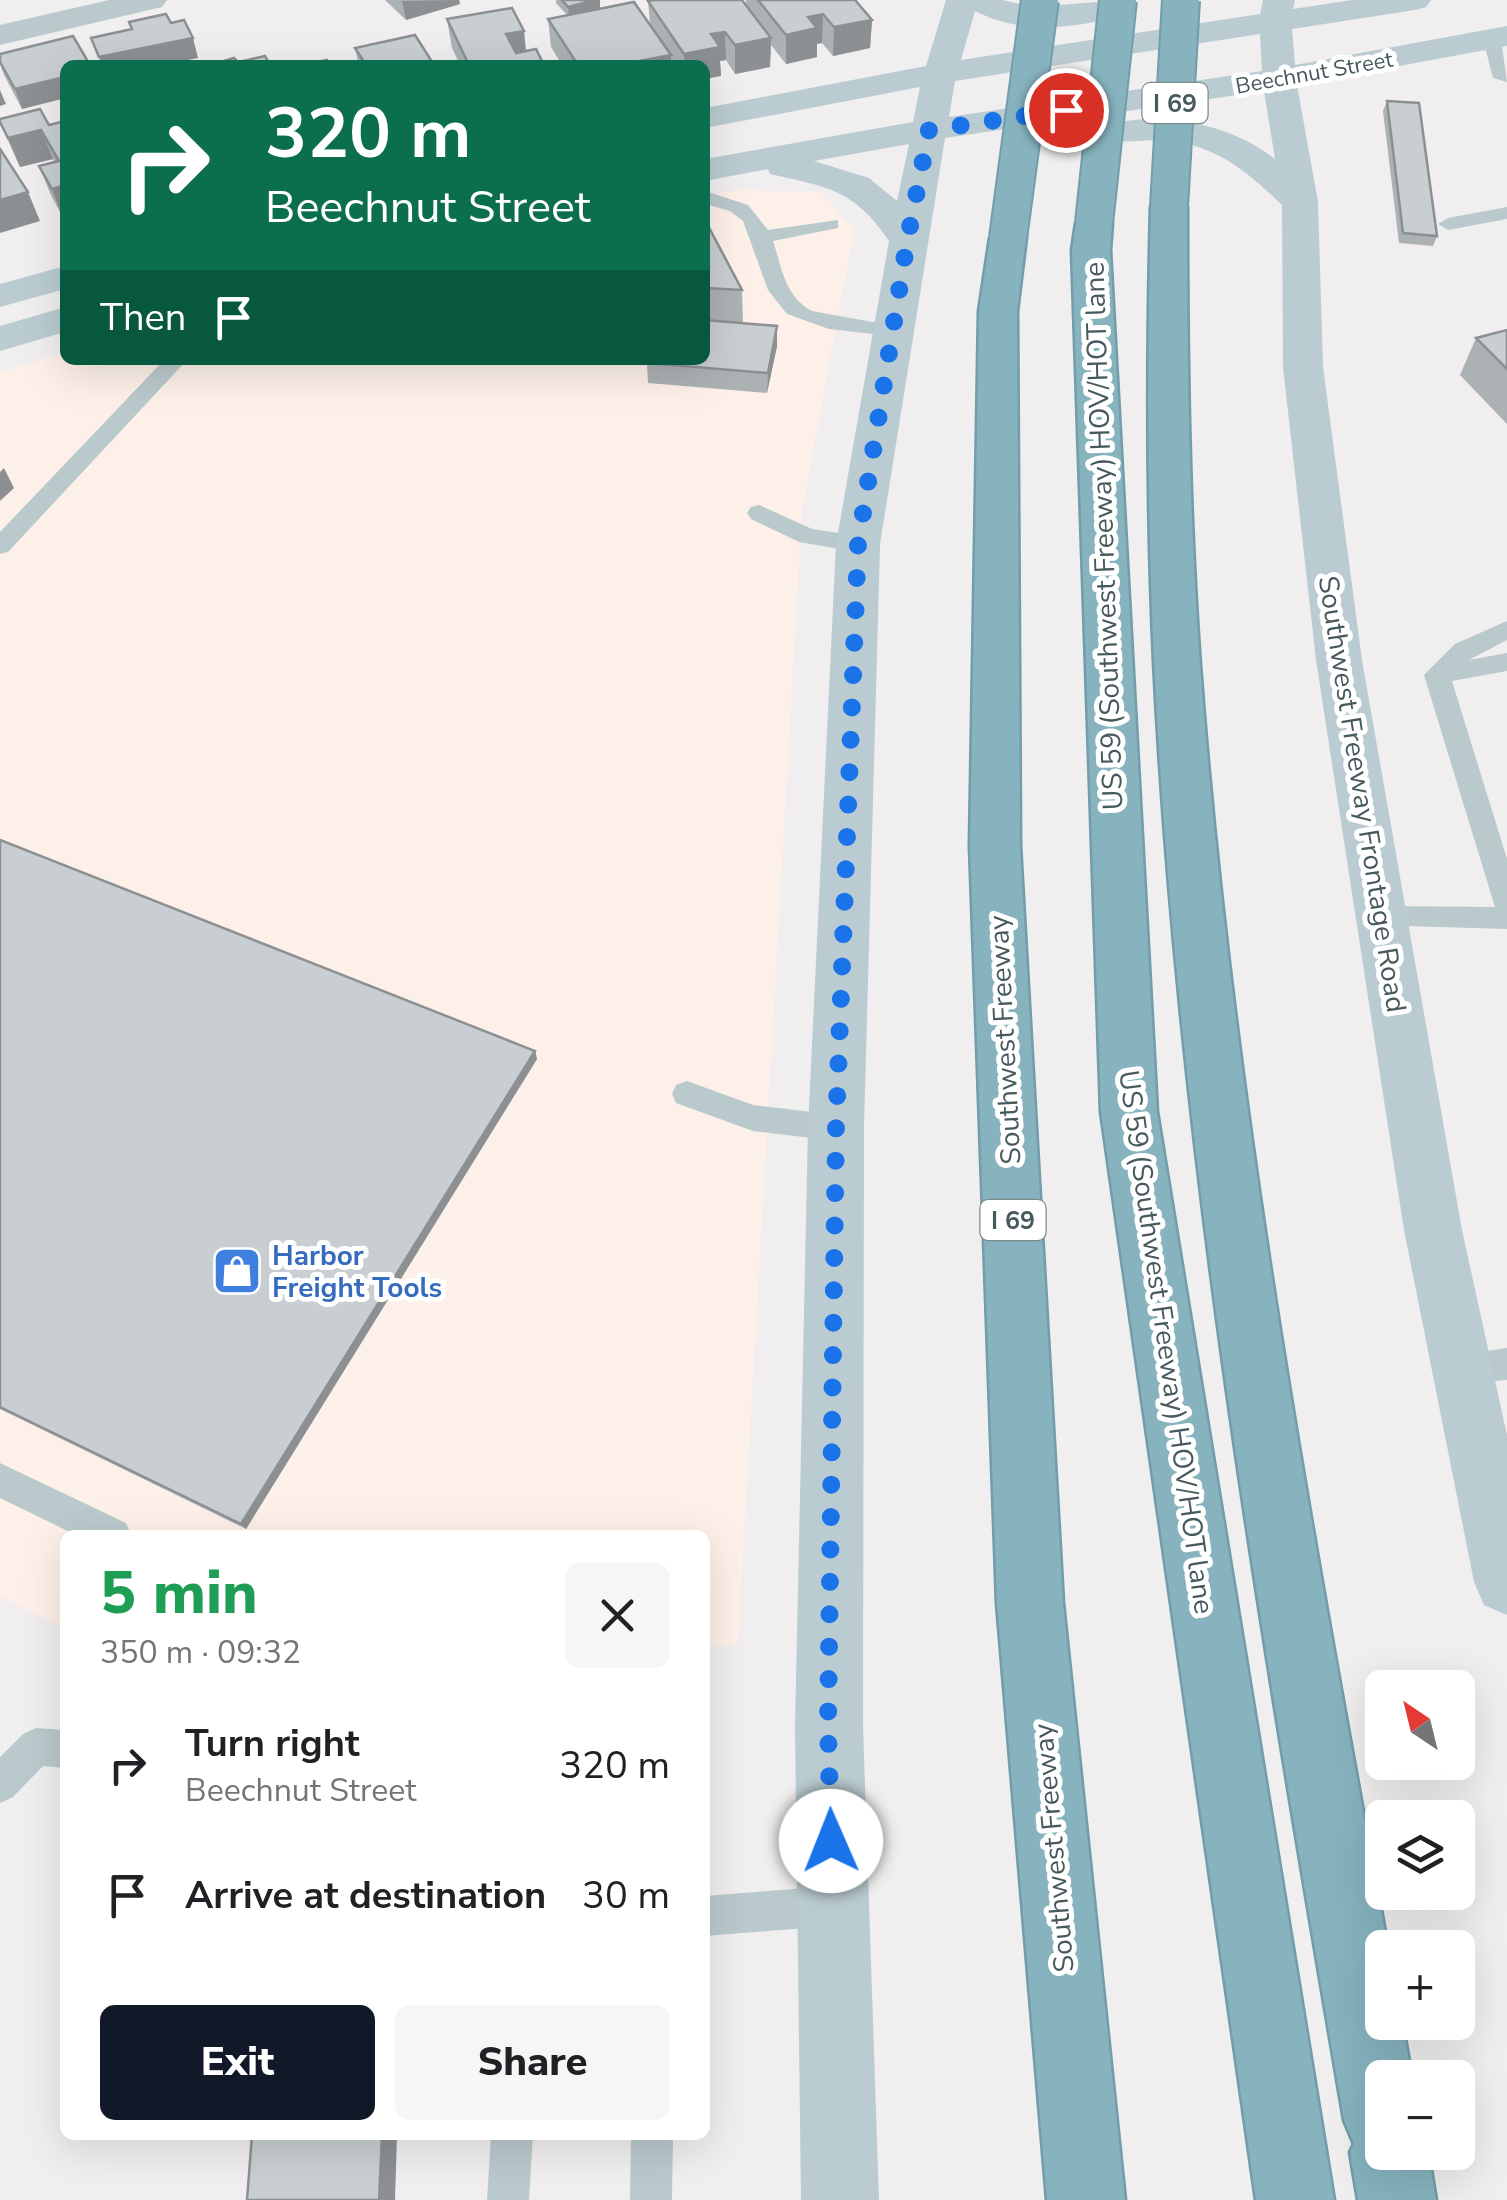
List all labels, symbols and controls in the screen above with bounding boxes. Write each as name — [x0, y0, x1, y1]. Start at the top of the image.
street label: Beechnut Street — [1233, 44, 1395, 102]
pin — [1024, 68, 1109, 153]
icon: arrive — [1039, 83, 1094, 138]
road number: I 69 — [1142, 83, 1208, 123]
text: 320 m — [265, 86, 471, 182]
icon: right — [100, 100, 230, 230]
text: Beechnut Street — [265, 177, 591, 238]
street label: US 59 (Southwest Freeway) HOV/HOT lane — [1075, 261, 1133, 811]
icon: arrive — [206, 290, 261, 345]
text: Then — [100, 292, 186, 343]
street label: Southwest Freeway Frontage Road — [1309, 573, 1415, 1015]
street label: Southwest Freeway — [979, 914, 1031, 1166]
street label: US 59 (Southwest Freeway) HOV/HOT lane — [1109, 1068, 1223, 1616]
road number: I 69 — [980, 1200, 1046, 1240]
place label: Harbor Freight Tools — [272, 1237, 442, 1307]
shop icon: Harbor Freight Tools — [211, 1245, 263, 1297]
text: 5 min — [100, 1552, 258, 1634]
button: close — [565, 1563, 670, 1668]
text: 350 m · 09:32 — [100, 1631, 301, 1674]
north arrow — [1365, 1670, 1475, 1780]
map controls — [1365, 1670, 1475, 2170]
text: Turn right — [185, 1718, 360, 1769]
street label: Southwest Freeway — [1024, 1721, 1084, 1974]
icon: right — [100, 1738, 155, 1793]
text: 320 m — [559, 1740, 670, 1791]
text: Beechnut Street — [185, 1769, 417, 1812]
position arrow — [779, 1789, 883, 1893]
button: layers — [1365, 1800, 1475, 1910]
icon: arrive — [100, 1868, 155, 1923]
text: Arrive at destination — [185, 1870, 546, 1921]
text: 30 m — [582, 1870, 670, 1921]
button: + — [1365, 1930, 1475, 2040]
button: Exit — [100, 2005, 375, 2120]
button: Share — [395, 2005, 670, 2120]
button: − — [1365, 2060, 1475, 2170]

